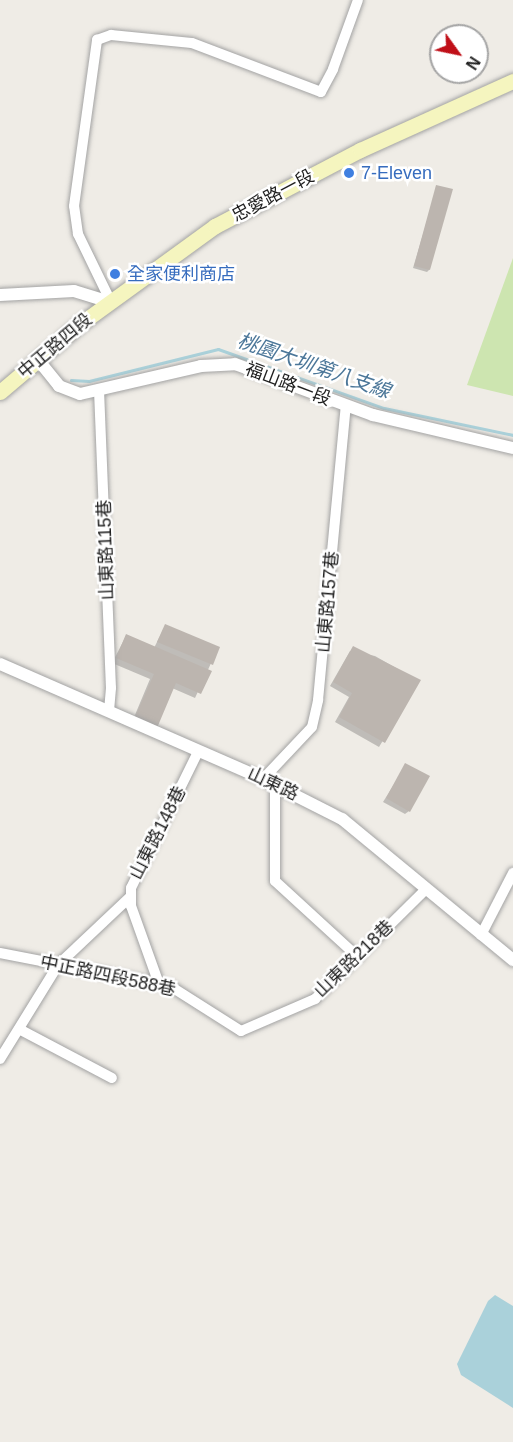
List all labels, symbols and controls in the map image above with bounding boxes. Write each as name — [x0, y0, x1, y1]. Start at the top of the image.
north arrow — [429, 24, 489, 84]
text: N — [463, 54, 483, 72]
place label: 7-Eleven — [361, 162, 432, 184]
street label: 忠愛路一段 — [228, 165, 318, 227]
marker: 7-Eleven — [342, 166, 356, 180]
place label: 全家便利商店 — [127, 263, 235, 285]
marker: 全家便利商店 — [108, 267, 122, 281]
street label: 中正路四段 — [14, 309, 96, 383]
water label: 桃園大圳第八支線 — [234, 329, 394, 403]
street label: 福山路一段 — [242, 358, 334, 410]
street label: 山東路115巷 — [93, 499, 119, 601]
street label: 山東路157巷 — [313, 550, 343, 654]
street label: 山東路 — [244, 763, 302, 805]
street label: 山東路148巷 — [125, 783, 191, 883]
street label: 山東路218巷 — [310, 916, 398, 1002]
street label: 中正路四段588巷 — [38, 951, 178, 1001]

